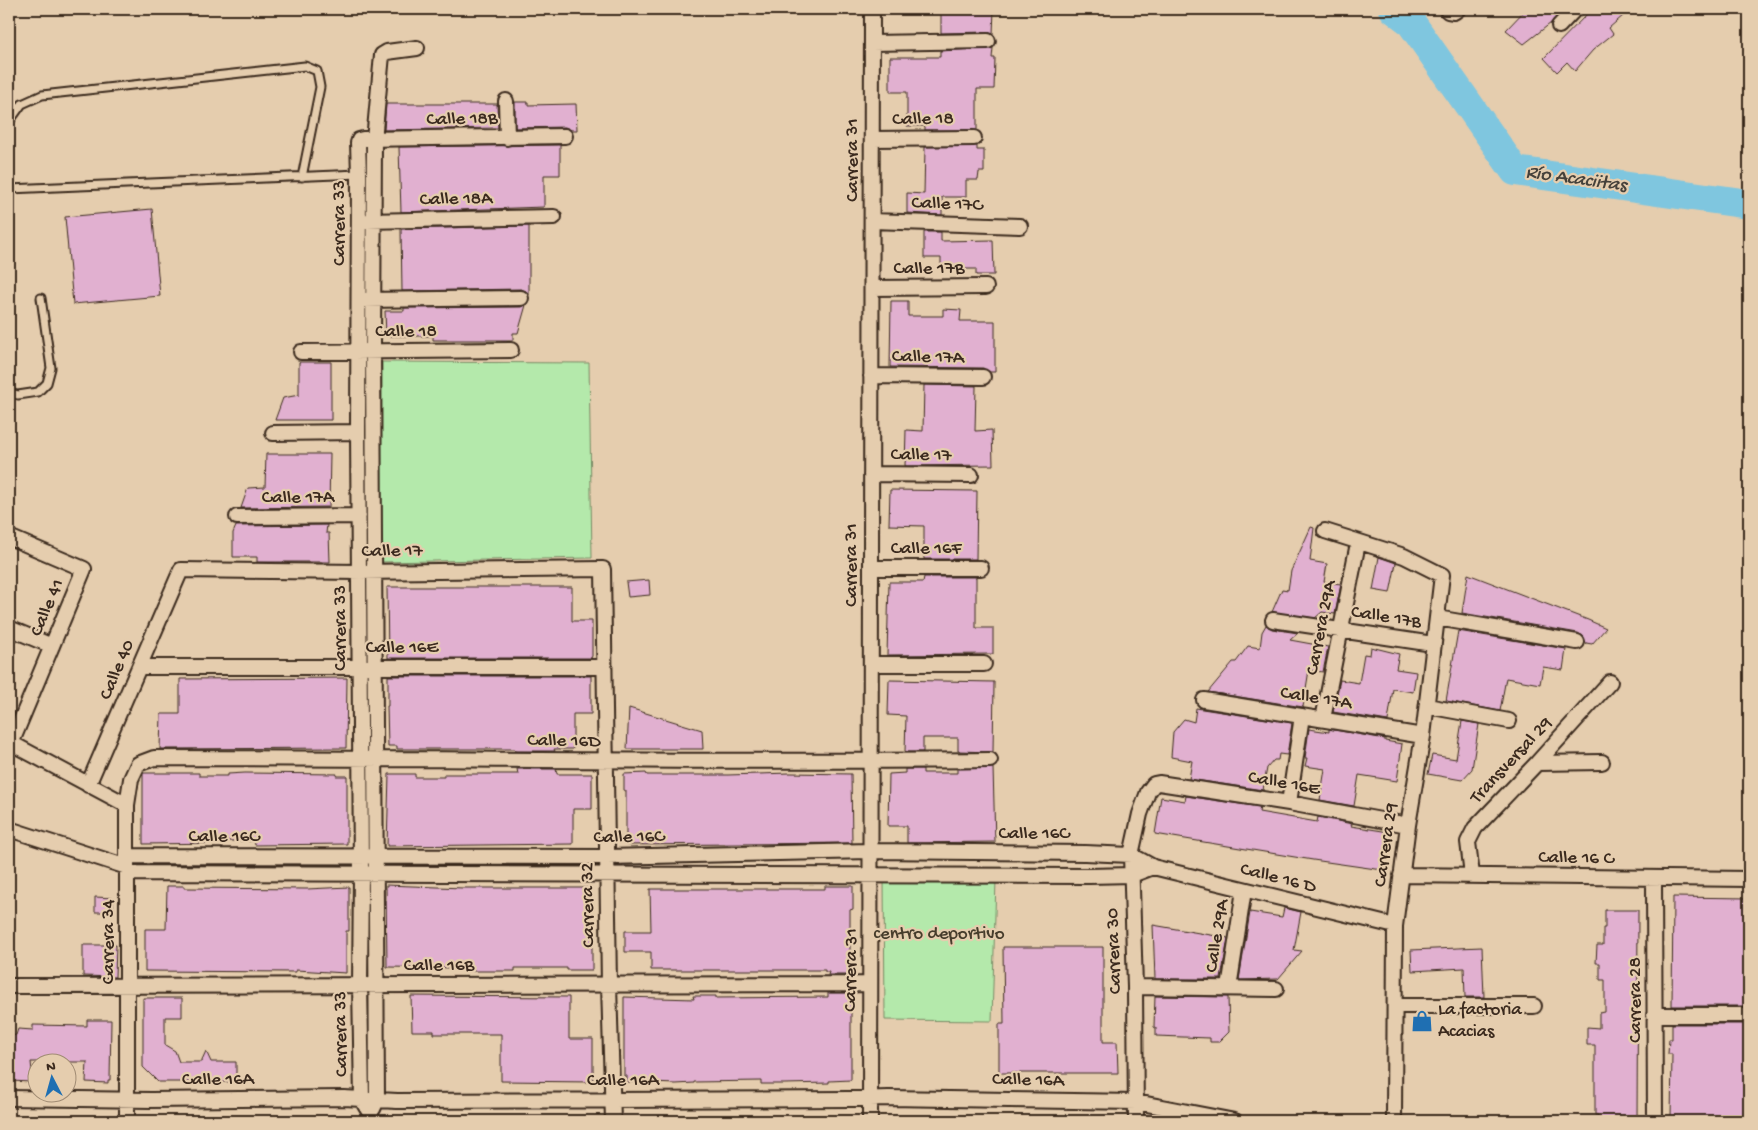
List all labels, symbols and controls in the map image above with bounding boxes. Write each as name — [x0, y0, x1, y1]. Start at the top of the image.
street label: Calle 18B — [426, 108, 499, 132]
street label: Calle 18 — [892, 108, 954, 132]
street label: Carrera 31 — [842, 118, 865, 202]
water label: Río Acaciitas — [1524, 162, 1630, 199]
street label: Carrera 33 — [329, 180, 352, 266]
street label: Calle 18A — [419, 188, 494, 212]
street label: Calle 17C — [911, 192, 985, 218]
street label: Calle 17B — [894, 258, 966, 281]
street label: Calle 18 — [375, 321, 437, 344]
street label: Calle 17A — [892, 346, 966, 370]
street label: Calle 17 — [890, 444, 953, 468]
street label: Calle 17A — [262, 487, 336, 510]
street label: Carrera 31 — [841, 523, 864, 607]
street label: Calle 16F — [891, 538, 963, 561]
street label: Calle 17 — [361, 540, 424, 564]
street label: Calle 41 — [26, 576, 70, 640]
street label: Carrera 29A — [1302, 577, 1343, 677]
street label: Carrera 33 — [330, 585, 353, 671]
street label: Calle 17B — [1349, 601, 1424, 635]
street label: Calle 40 — [95, 636, 141, 704]
street label: Calle 16E — [366, 637, 439, 660]
street label: Calle 17A — [1279, 682, 1355, 716]
street label: Transversal 29 — [1465, 712, 1558, 810]
street label: Calle 16D — [527, 730, 601, 754]
street label: Calle 16E — [1246, 766, 1323, 802]
street label: Carrera 29 — [1370, 801, 1404, 889]
street label: Calle 16C — [998, 823, 1071, 846]
street label: Calle 16C — [188, 826, 261, 849]
street label: Calle 16C — [593, 826, 666, 850]
street label: Calle 16 C — [1538, 847, 1616, 871]
street label: Calle 16 D — [1238, 858, 1319, 900]
street label: Carrera 32 — [577, 862, 601, 948]
street label: Calle 29A — [1201, 896, 1235, 974]
street label: Carrera 34 — [98, 900, 121, 984]
street label: Carrera 30 — [1102, 907, 1128, 995]
park label: centro deportivo — [873, 923, 1005, 946]
street label: Carrera 31 — [840, 928, 864, 1012]
street label: Calle 16B — [404, 955, 476, 978]
street label: Carrera 28 — [1625, 957, 1648, 1043]
street label: Carrera 33 — [330, 991, 354, 1077]
place label: La factoria Acacias — [1438, 999, 1523, 1044]
shop icon: La factoria Acacias — [1409, 1008, 1435, 1034]
north arrow — [28, 1052, 78, 1102]
text: N — [45, 1059, 56, 1076]
street label: Calle 16A — [182, 1069, 256, 1092]
street label: Calle 16A — [992, 1069, 1066, 1093]
street label: Calle 16A — [587, 1070, 661, 1093]

